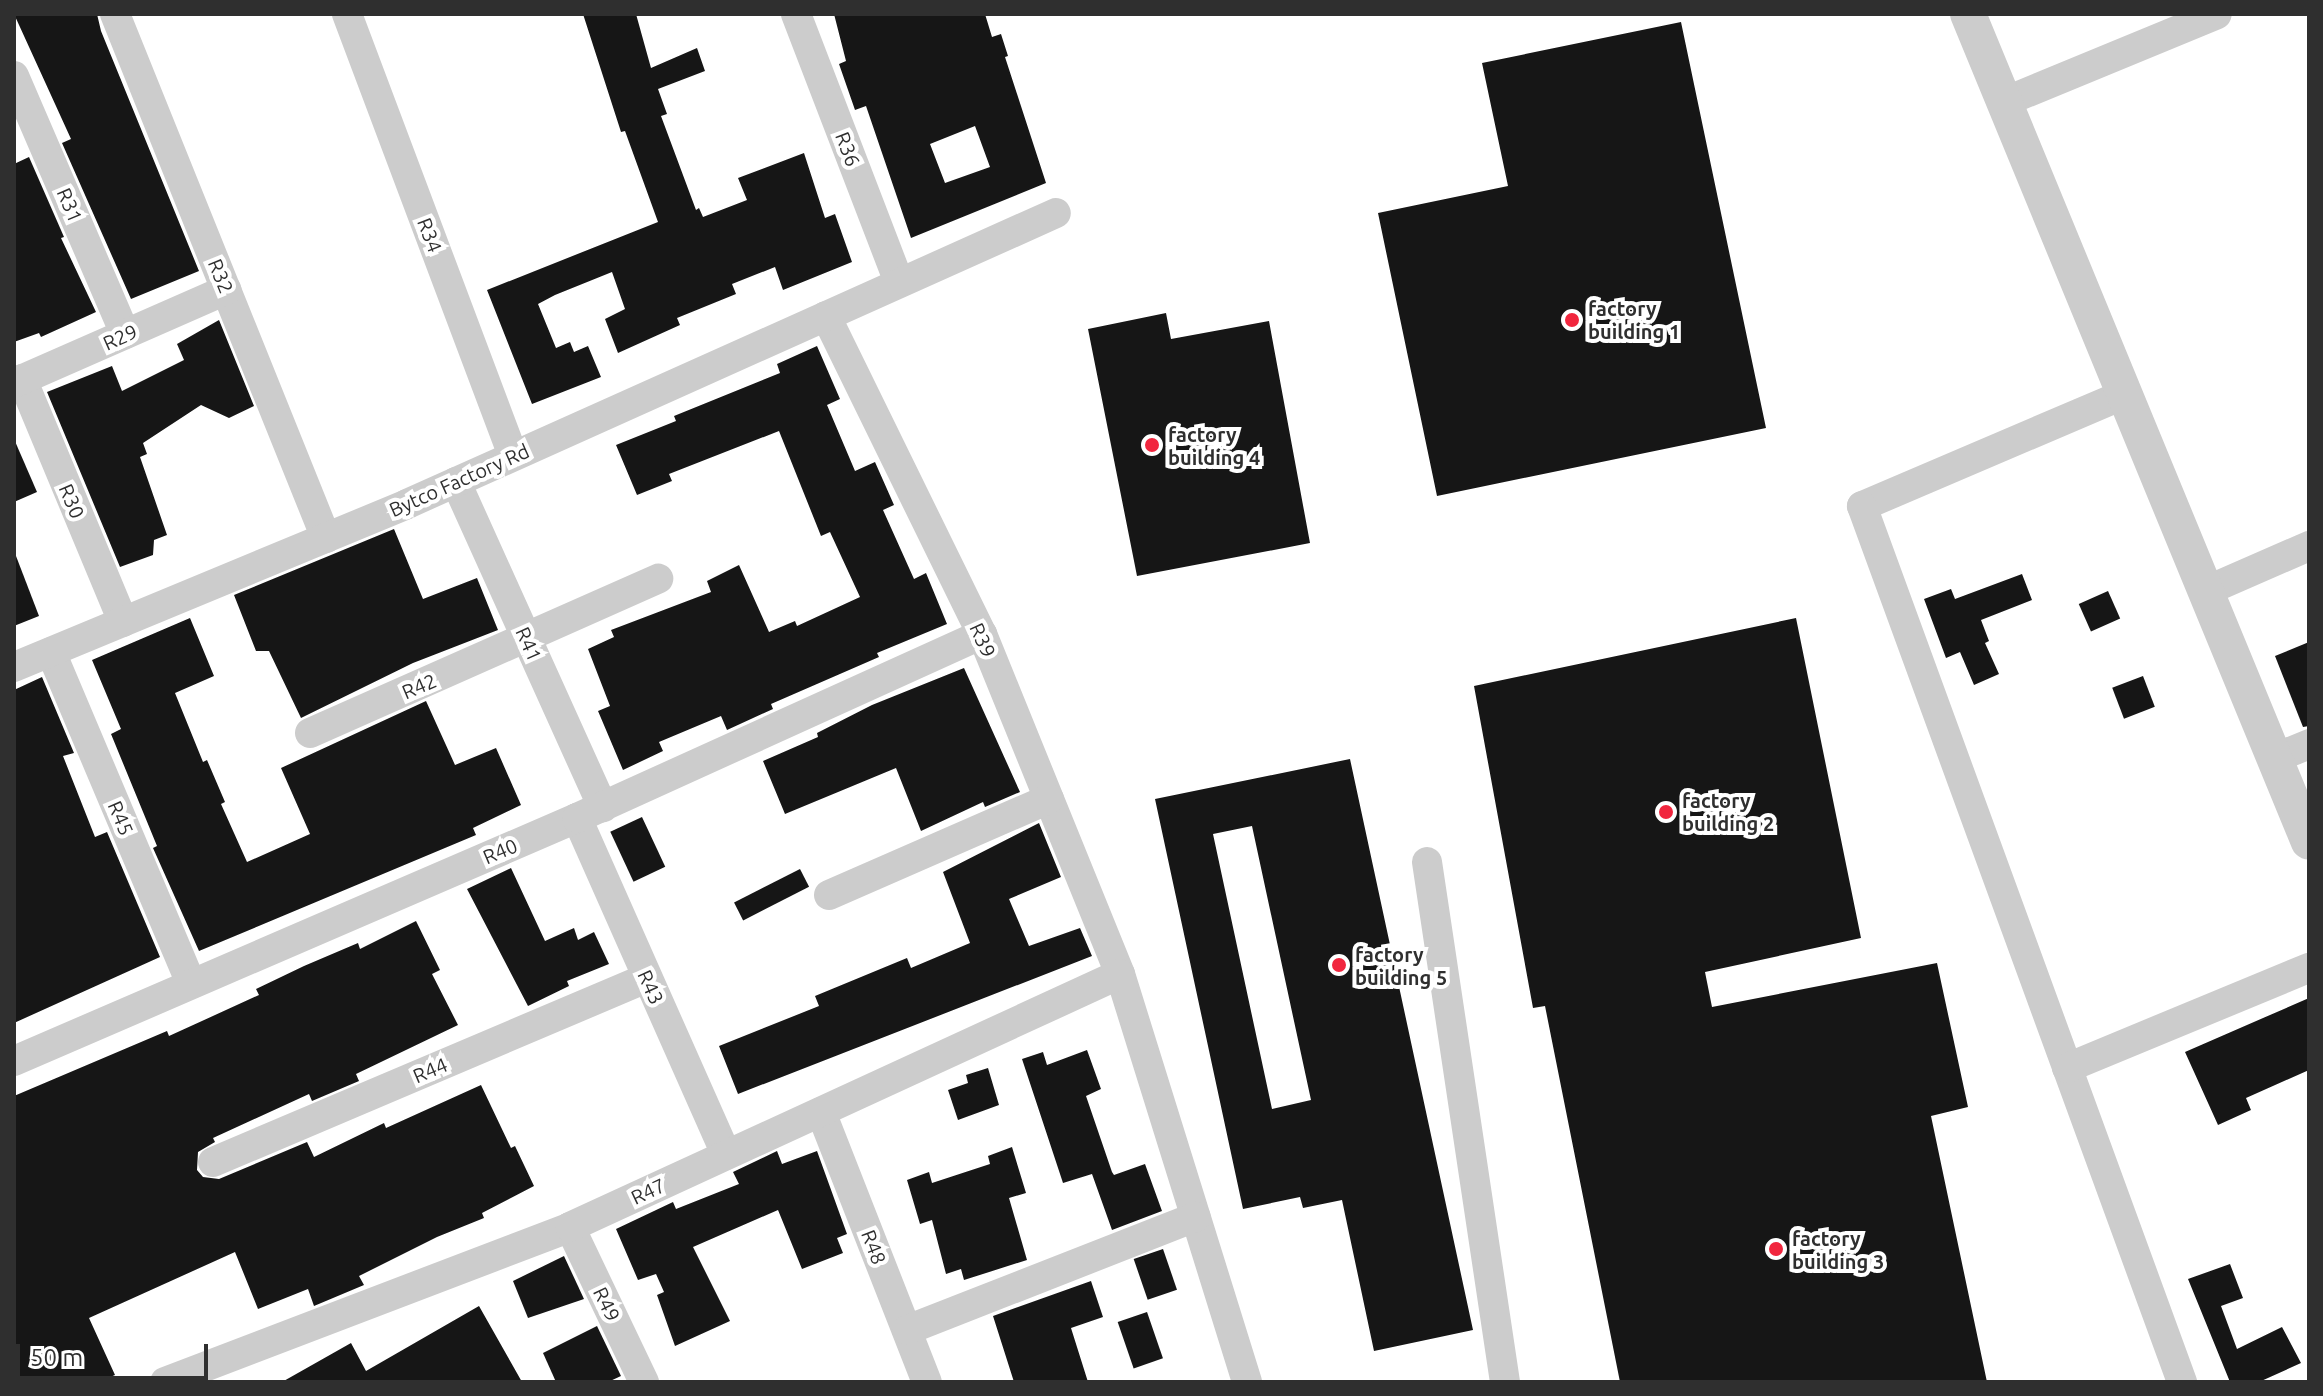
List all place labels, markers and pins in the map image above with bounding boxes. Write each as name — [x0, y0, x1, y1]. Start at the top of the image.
place label: factory building 1 — [1588, 296, 1680, 343]
marker: factory building 1 — [1563, 311, 1581, 329]
place label: factory building 4 — [1168, 422, 1260, 469]
marker: factory building 4 — [1143, 436, 1161, 454]
place label: factory building 2 — [1682, 788, 1774, 835]
marker: factory building 2 — [1657, 803, 1675, 821]
place label: factory building 5 — [1355, 942, 1447, 989]
marker: factory building 5 — [1330, 956, 1348, 974]
place label: factory building 3 — [1792, 1226, 1884, 1273]
marker: factory building 3 — [1767, 1240, 1785, 1258]

